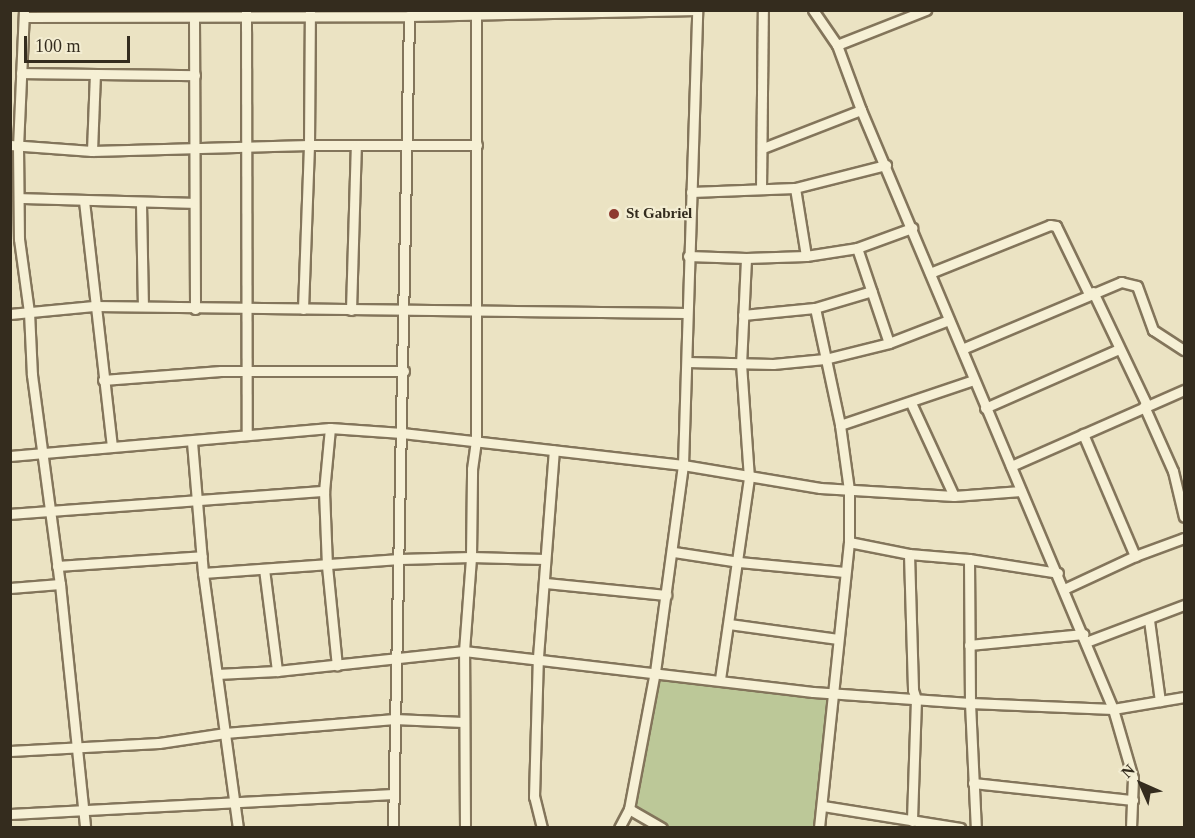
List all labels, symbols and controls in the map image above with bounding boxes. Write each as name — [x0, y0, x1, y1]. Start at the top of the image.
scale bar — [27, 24, 134, 62]
text: 100 m — [35, 36, 81, 56]
place label: St Gabriel — [626, 205, 692, 223]
marker: St Gabriel — [607, 207, 621, 221]
north arrow — [1111, 754, 1171, 814]
text: N — [1118, 761, 1138, 781]

